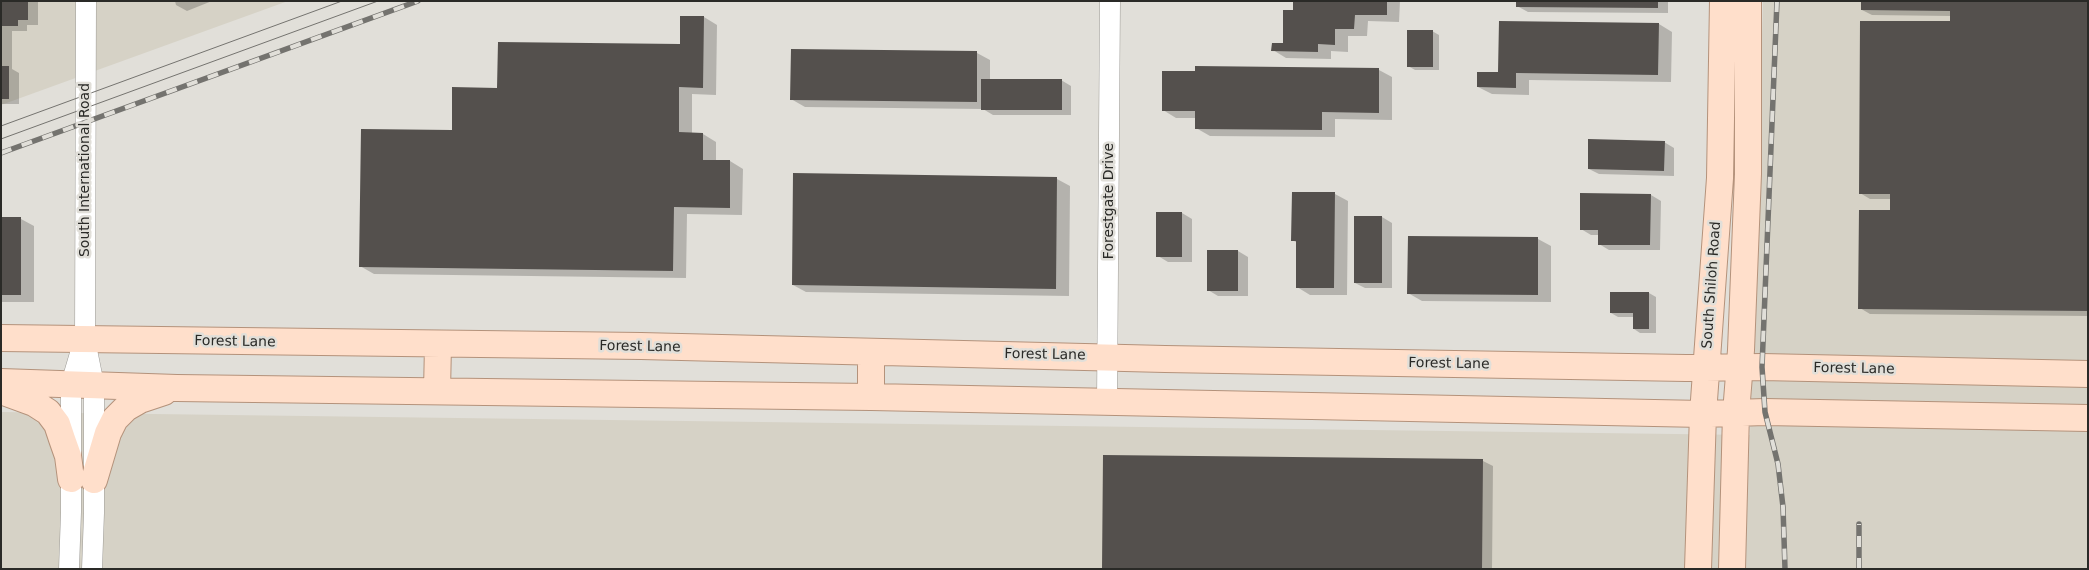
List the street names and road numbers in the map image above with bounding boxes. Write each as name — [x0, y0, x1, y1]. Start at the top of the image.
street label: South International Road — [77, 83, 93, 257]
street label: Forestgate Drive — [1101, 143, 1117, 259]
street label: South Shiloh Road — [1699, 221, 1725, 349]
street label: Forest Lane — [194, 333, 276, 351]
street label: Forest Lane — [599, 338, 681, 356]
street label: Forest Lane — [1004, 346, 1086, 364]
street label: Forest Lane — [1408, 355, 1490, 373]
street label: Forest Lane — [1813, 360, 1895, 378]

